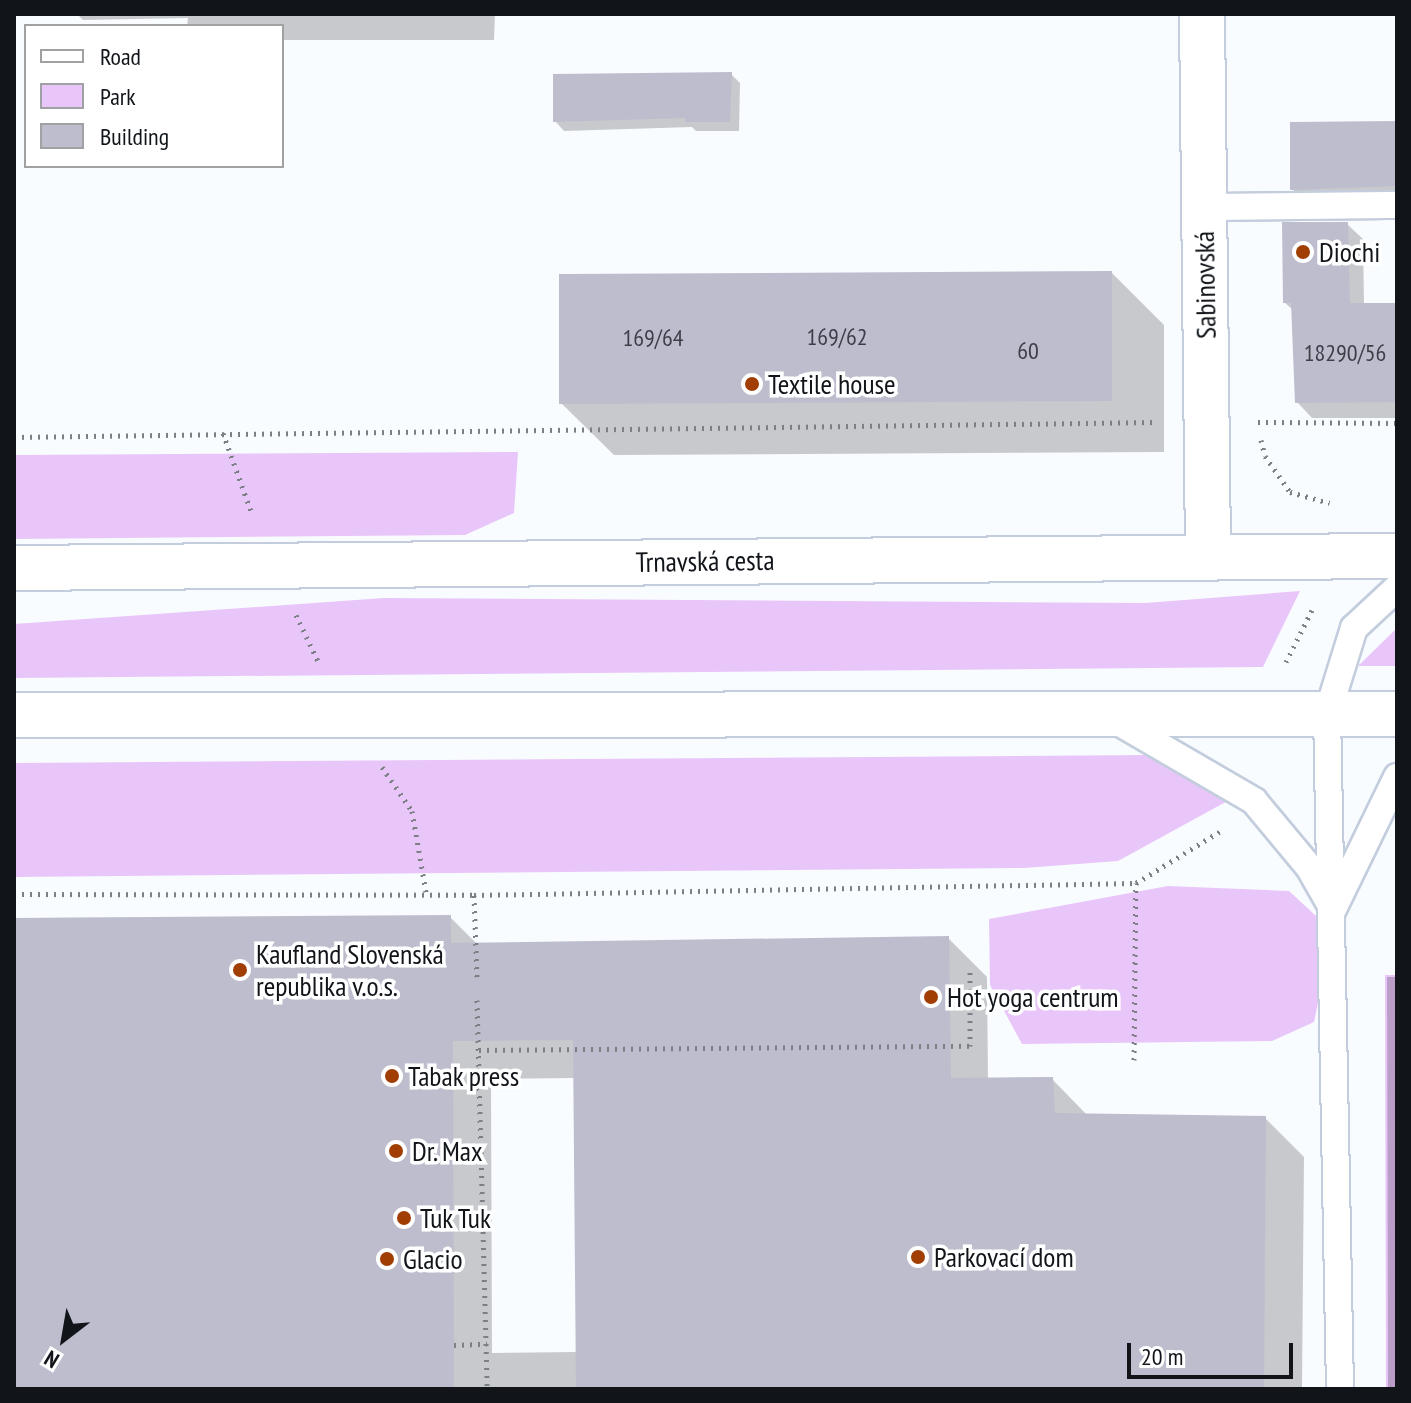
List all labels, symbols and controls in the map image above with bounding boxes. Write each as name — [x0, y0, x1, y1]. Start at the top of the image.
legend — [24, 24, 284, 168]
text: Road — [100, 41, 141, 72]
text: Park — [100, 81, 136, 112]
text: Building — [100, 121, 169, 152]
street label: Sabinovská — [1187, 231, 1223, 339]
place label: Diochi — [1319, 235, 1380, 269]
marker: Diochi — [1294, 243, 1312, 261]
house number: 169/62 — [806, 323, 868, 351]
house number: 169/64 — [622, 324, 684, 352]
house number: 60 — [1017, 337, 1039, 365]
house number: 18290/56 — [1304, 339, 1386, 367]
place label: Textile house — [768, 367, 896, 401]
marker: Textile house — [743, 375, 761, 393]
street label: Trnavská cesta — [635, 543, 775, 579]
place label: Kaufland Slovenská republika v.o.s. — [256, 937, 444, 1003]
marker: Kaufland Slovenská republika v.o.s. — [231, 961, 249, 979]
place label: Hot yoga centrum — [947, 980, 1119, 1014]
marker: Hot yoga centrum — [922, 988, 940, 1006]
place label: Tabak press — [408, 1059, 520, 1093]
marker: Tabak press — [383, 1067, 401, 1085]
place label: Dr. Max — [412, 1134, 484, 1168]
marker: Dr. Max — [387, 1142, 405, 1160]
place label: Tuk Tuk — [420, 1201, 492, 1235]
marker: Tuk Tuk — [395, 1209, 413, 1227]
place label: Parkovací dom — [934, 1240, 1074, 1274]
place label: Glacio — [403, 1242, 463, 1276]
marker: Parkovací dom — [909, 1248, 927, 1266]
marker: Glacio — [378, 1250, 396, 1268]
north arrow — [24, 1299, 104, 1379]
scale bar — [1131, 1327, 1297, 1377]
text: 20 m — [1141, 1341, 1183, 1372]
text: N — [39, 1345, 64, 1375]

